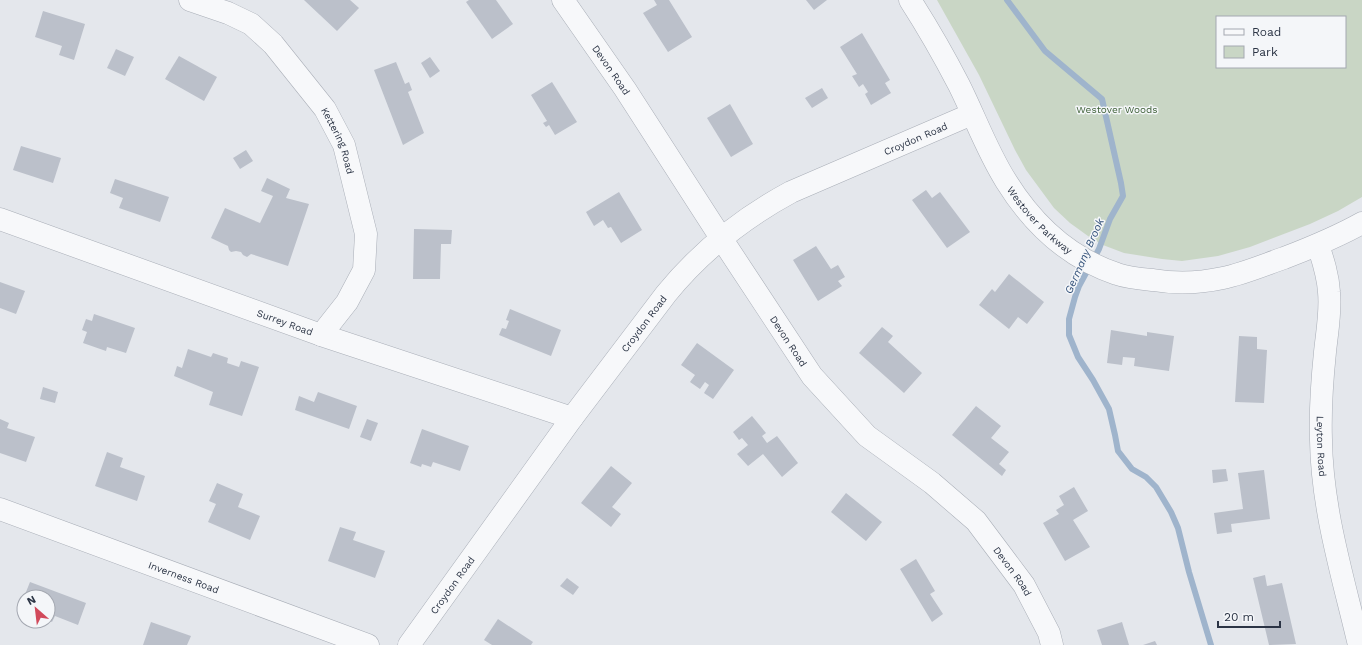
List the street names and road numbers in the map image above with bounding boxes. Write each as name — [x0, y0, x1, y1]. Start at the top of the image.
street label: Devon Road — [590, 43, 632, 97]
street label: Kettering Road — [319, 105, 356, 175]
street label: Croydon Road — [882, 120, 949, 157]
street label: Westover Parkway — [1005, 184, 1075, 257]
street label: Croydon Road — [619, 293, 669, 354]
street label: Surrey Road — [255, 307, 314, 338]
street label: Devon Road — [768, 314, 809, 368]
street label: Leyton Road — [1315, 416, 1328, 477]
street label: Devon Road — [991, 545, 1034, 598]
street label: Croydon Road — [428, 554, 477, 616]
street label: Inverness Road — [147, 559, 221, 595]

